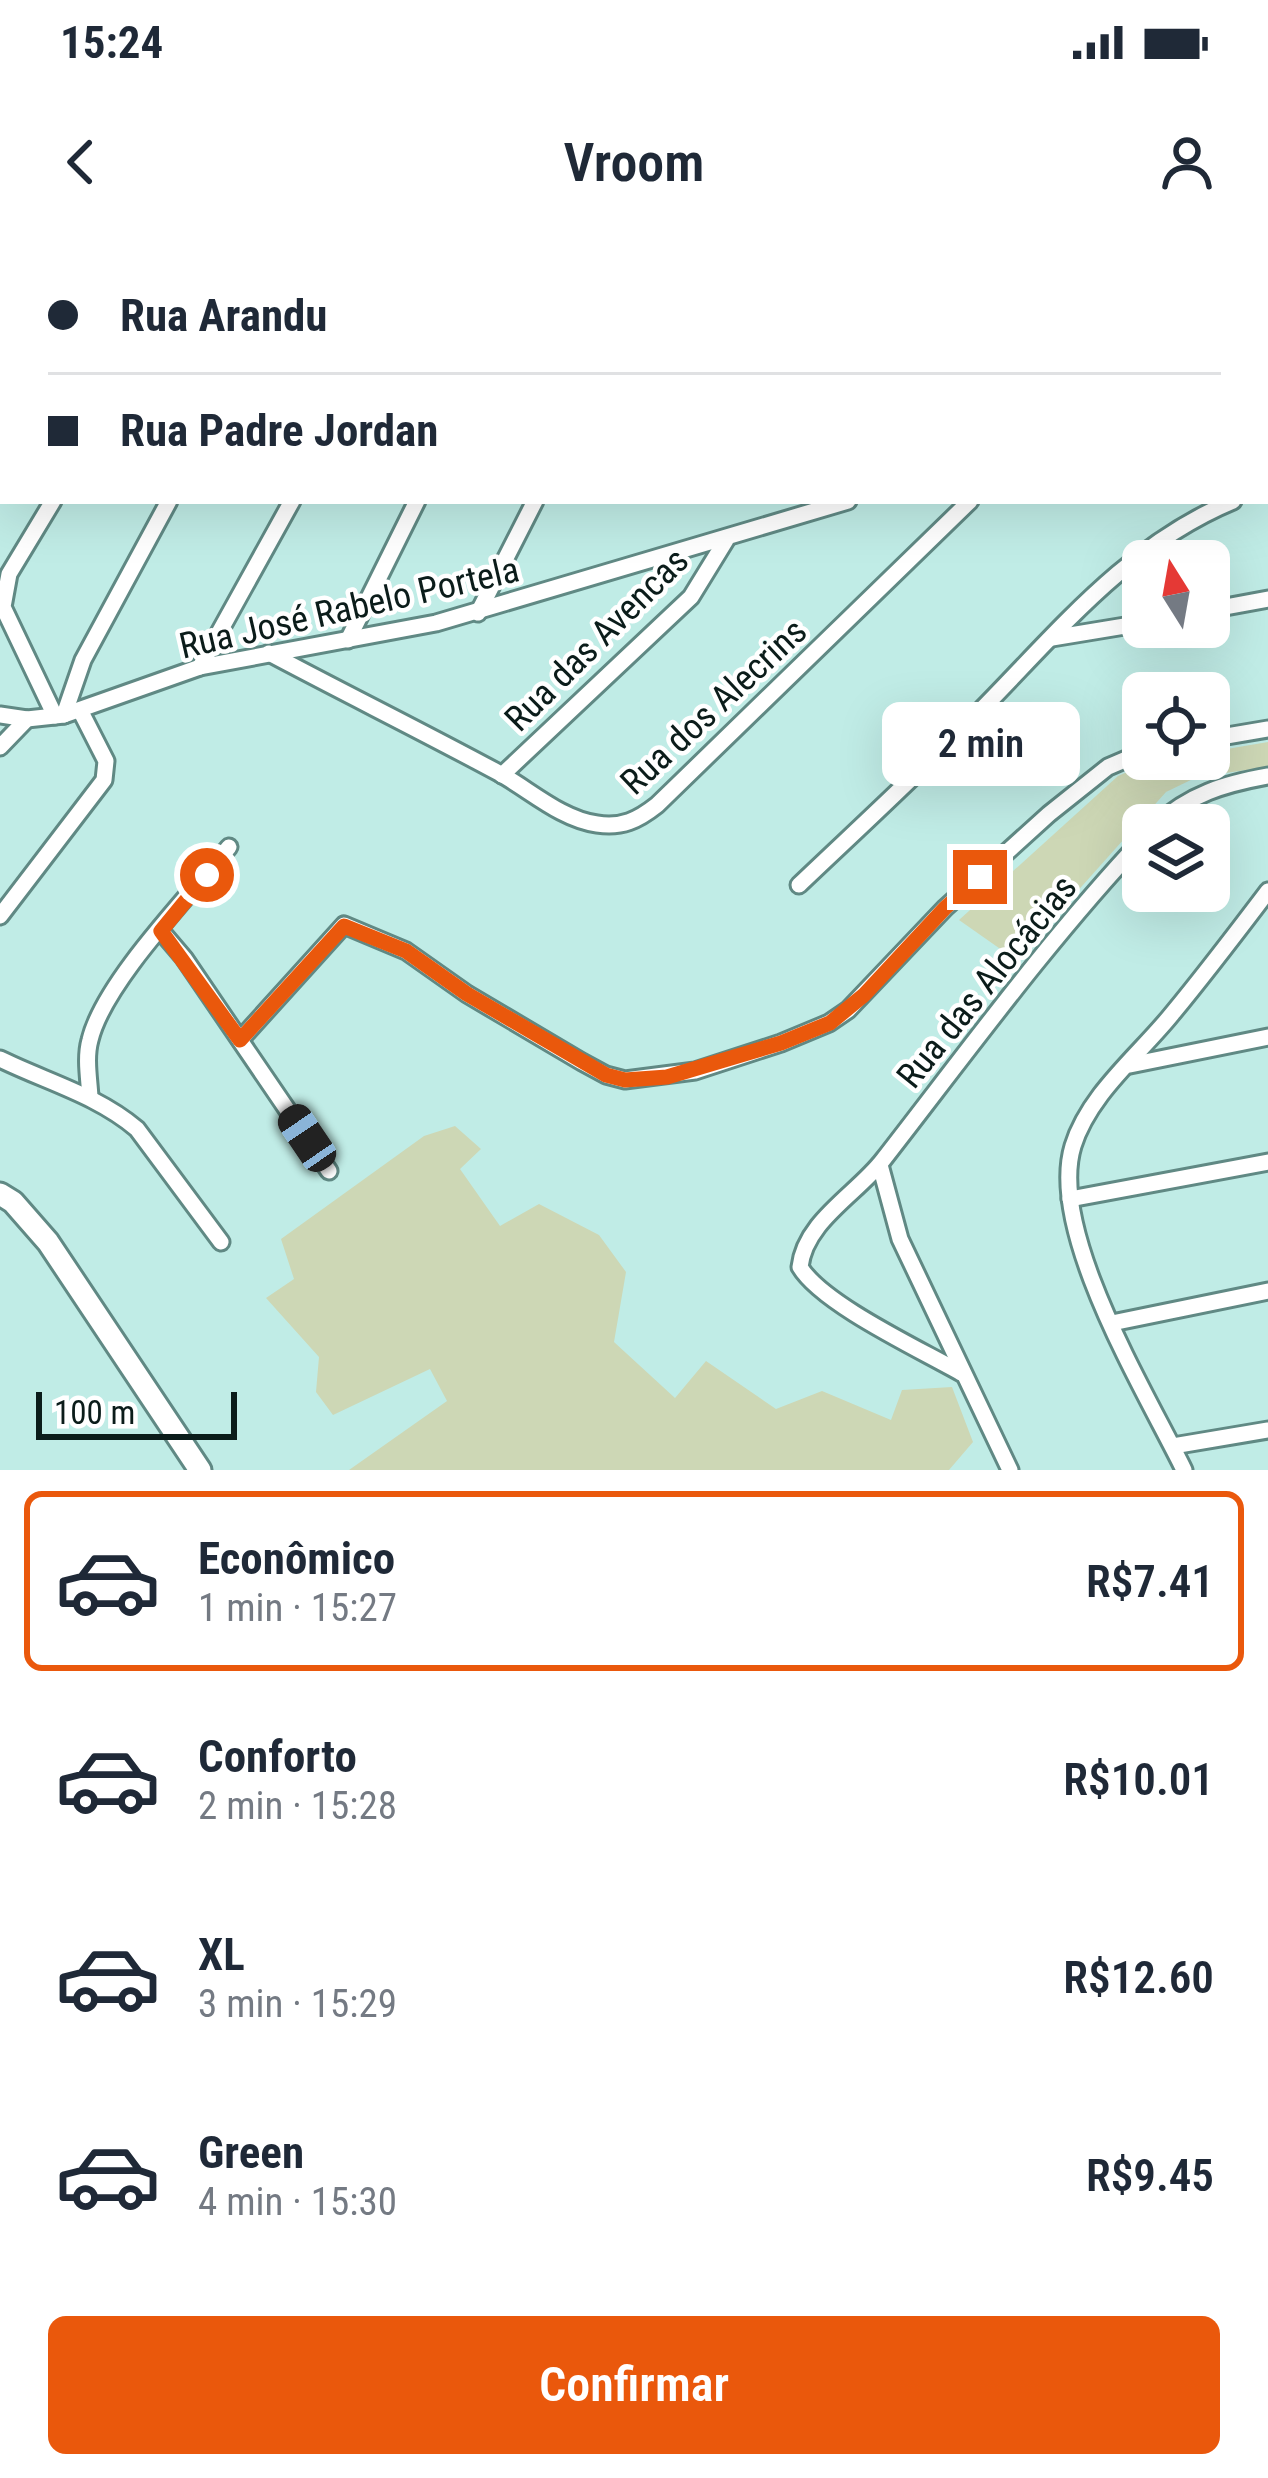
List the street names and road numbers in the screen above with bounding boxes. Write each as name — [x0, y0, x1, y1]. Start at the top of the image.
street label: Rua das Avencas — [496, 539, 697, 740]
street label: Rua José Rabelo Portela — [175, 548, 523, 667]
street label: Rua dos Alecrins — [612, 610, 815, 803]
street label: Rua das Alocácias — [888, 867, 1085, 1096]

